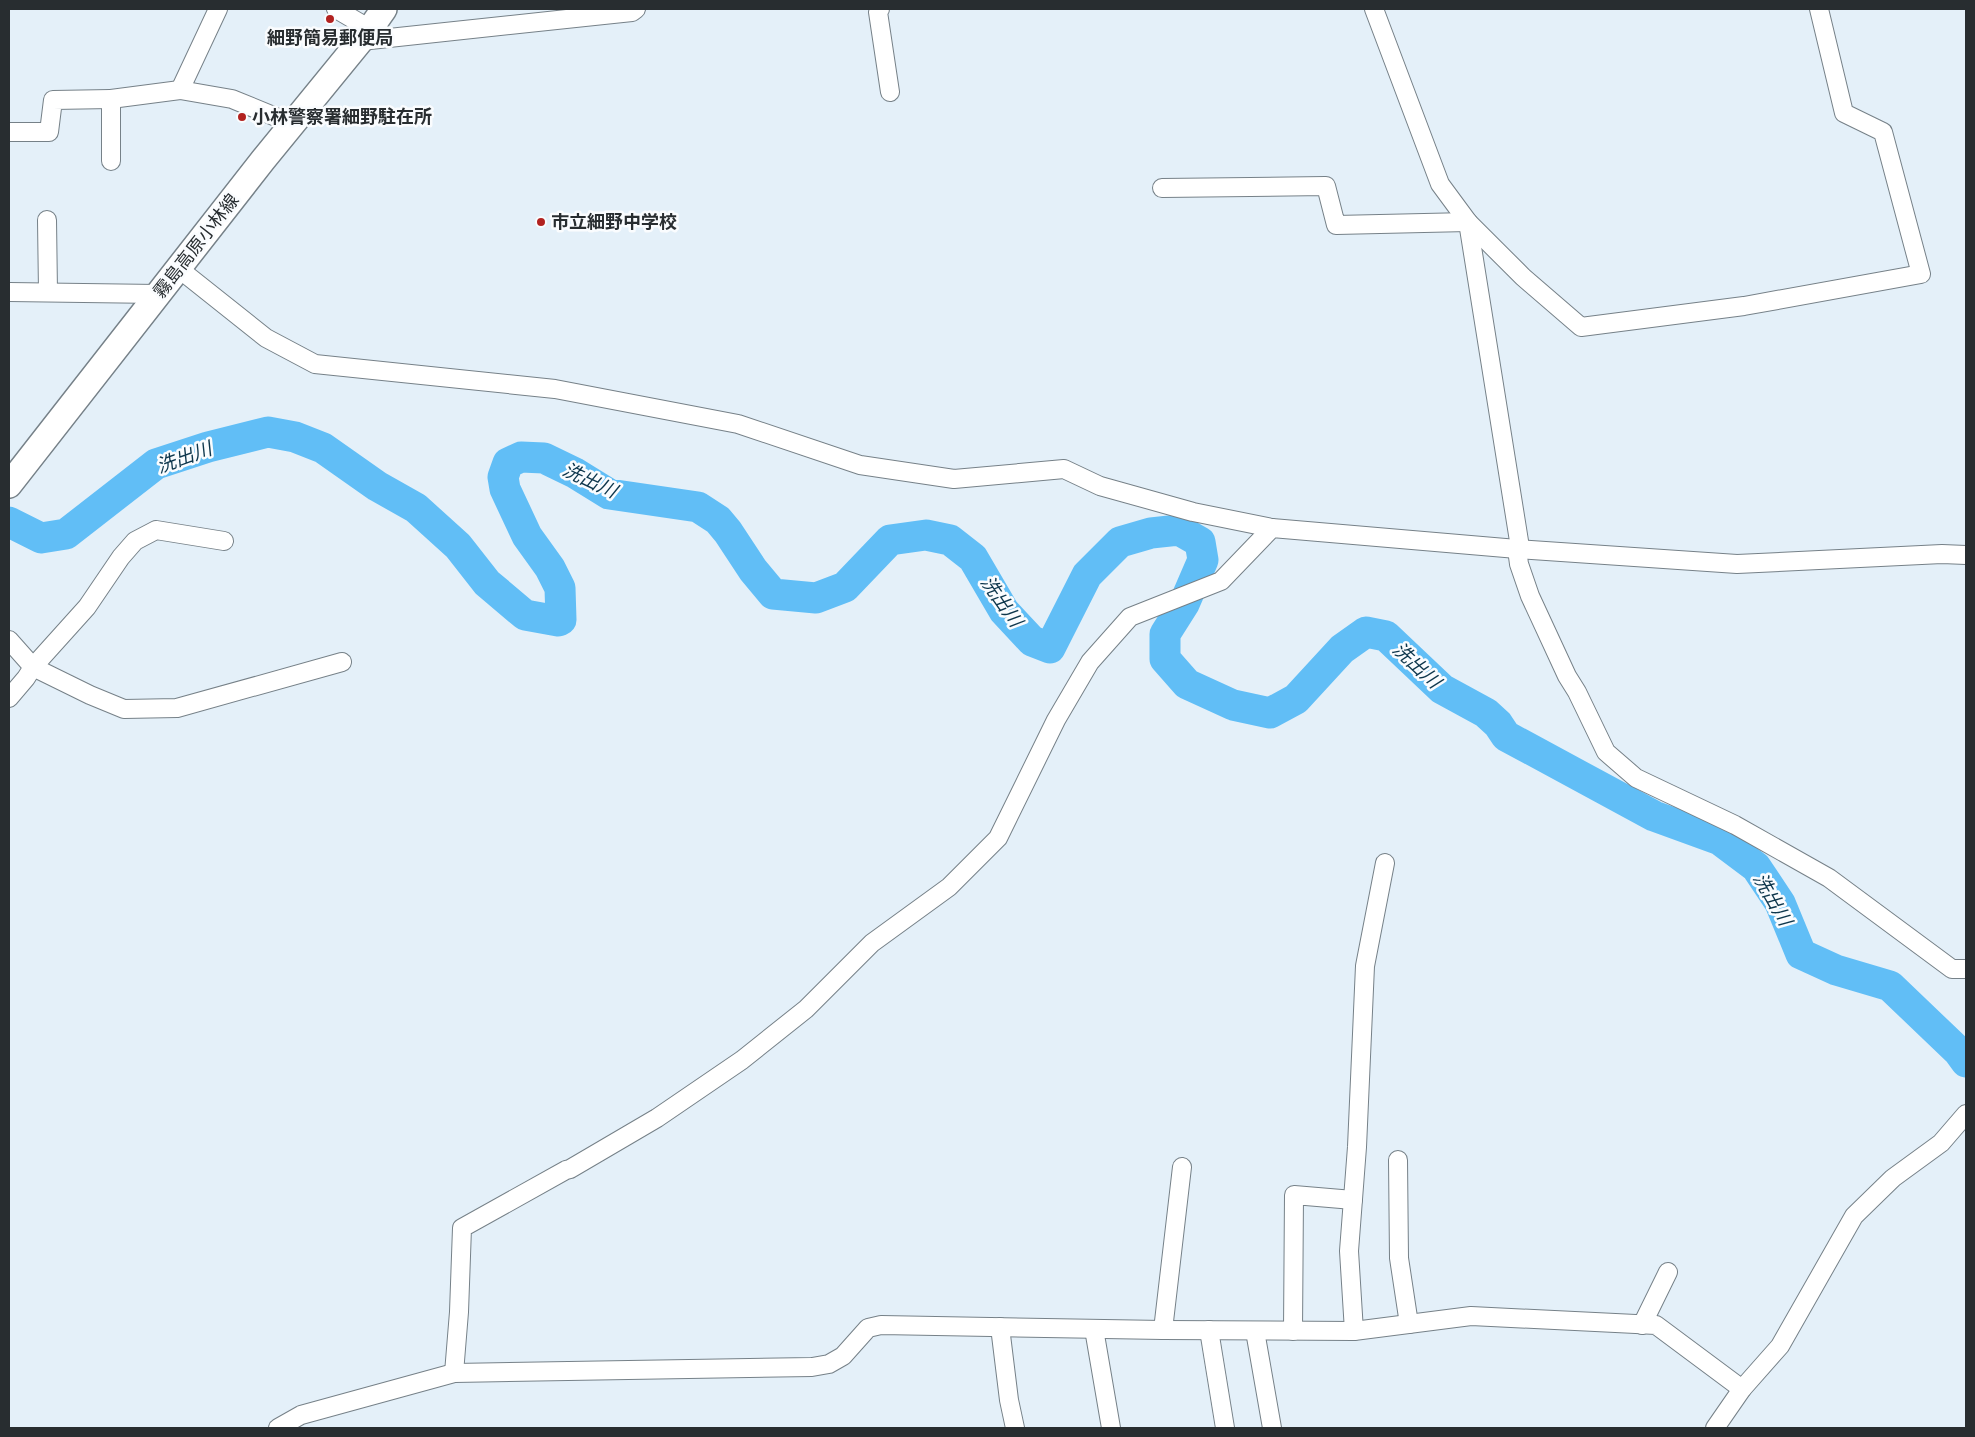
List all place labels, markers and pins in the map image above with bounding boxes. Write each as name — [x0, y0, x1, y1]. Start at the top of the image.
marker: 細野簡易郵便局 — [324, 13, 336, 25]
place label: 細野簡易郵便局 — [267, 27, 393, 48]
place label: 小林警察署細野駐在所 — [252, 106, 432, 127]
marker: 小林警察署細野駐在所 — [236, 111, 248, 123]
place label: 市立細野中学校 — [551, 211, 677, 232]
marker: 市立細野中学校 — [535, 216, 547, 228]

